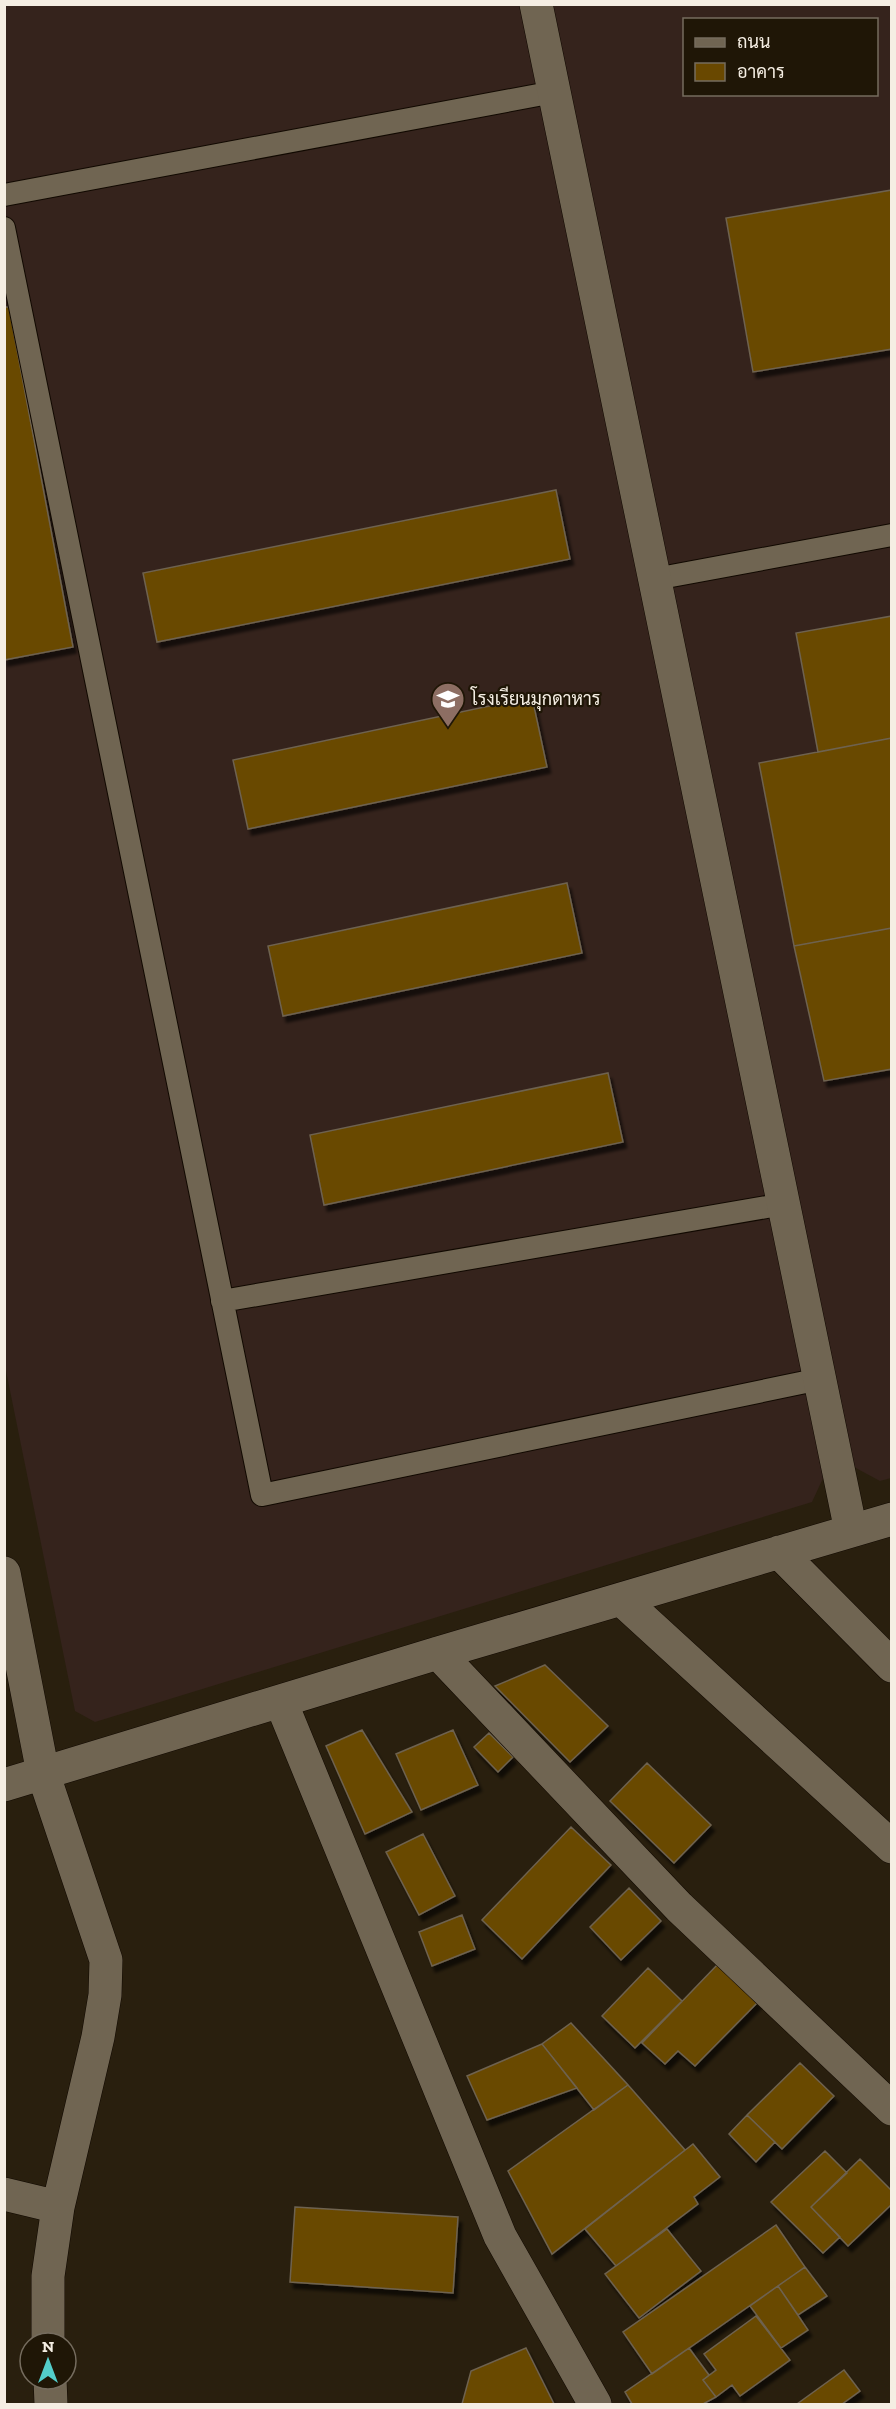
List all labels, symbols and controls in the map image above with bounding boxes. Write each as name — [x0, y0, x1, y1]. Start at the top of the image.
legend — [683, 18, 878, 96]
text: ถนน — [737, 31, 770, 53]
text: อาคาร — [737, 61, 785, 83]
school or university icon: โรงเรียนมุกดาหาร — [430, 681, 466, 728]
place label: โรงเรียนมุกดาหาร — [470, 686, 601, 711]
north arrow — [18, 2331, 78, 2391]
text: N — [42, 2337, 54, 2356]

